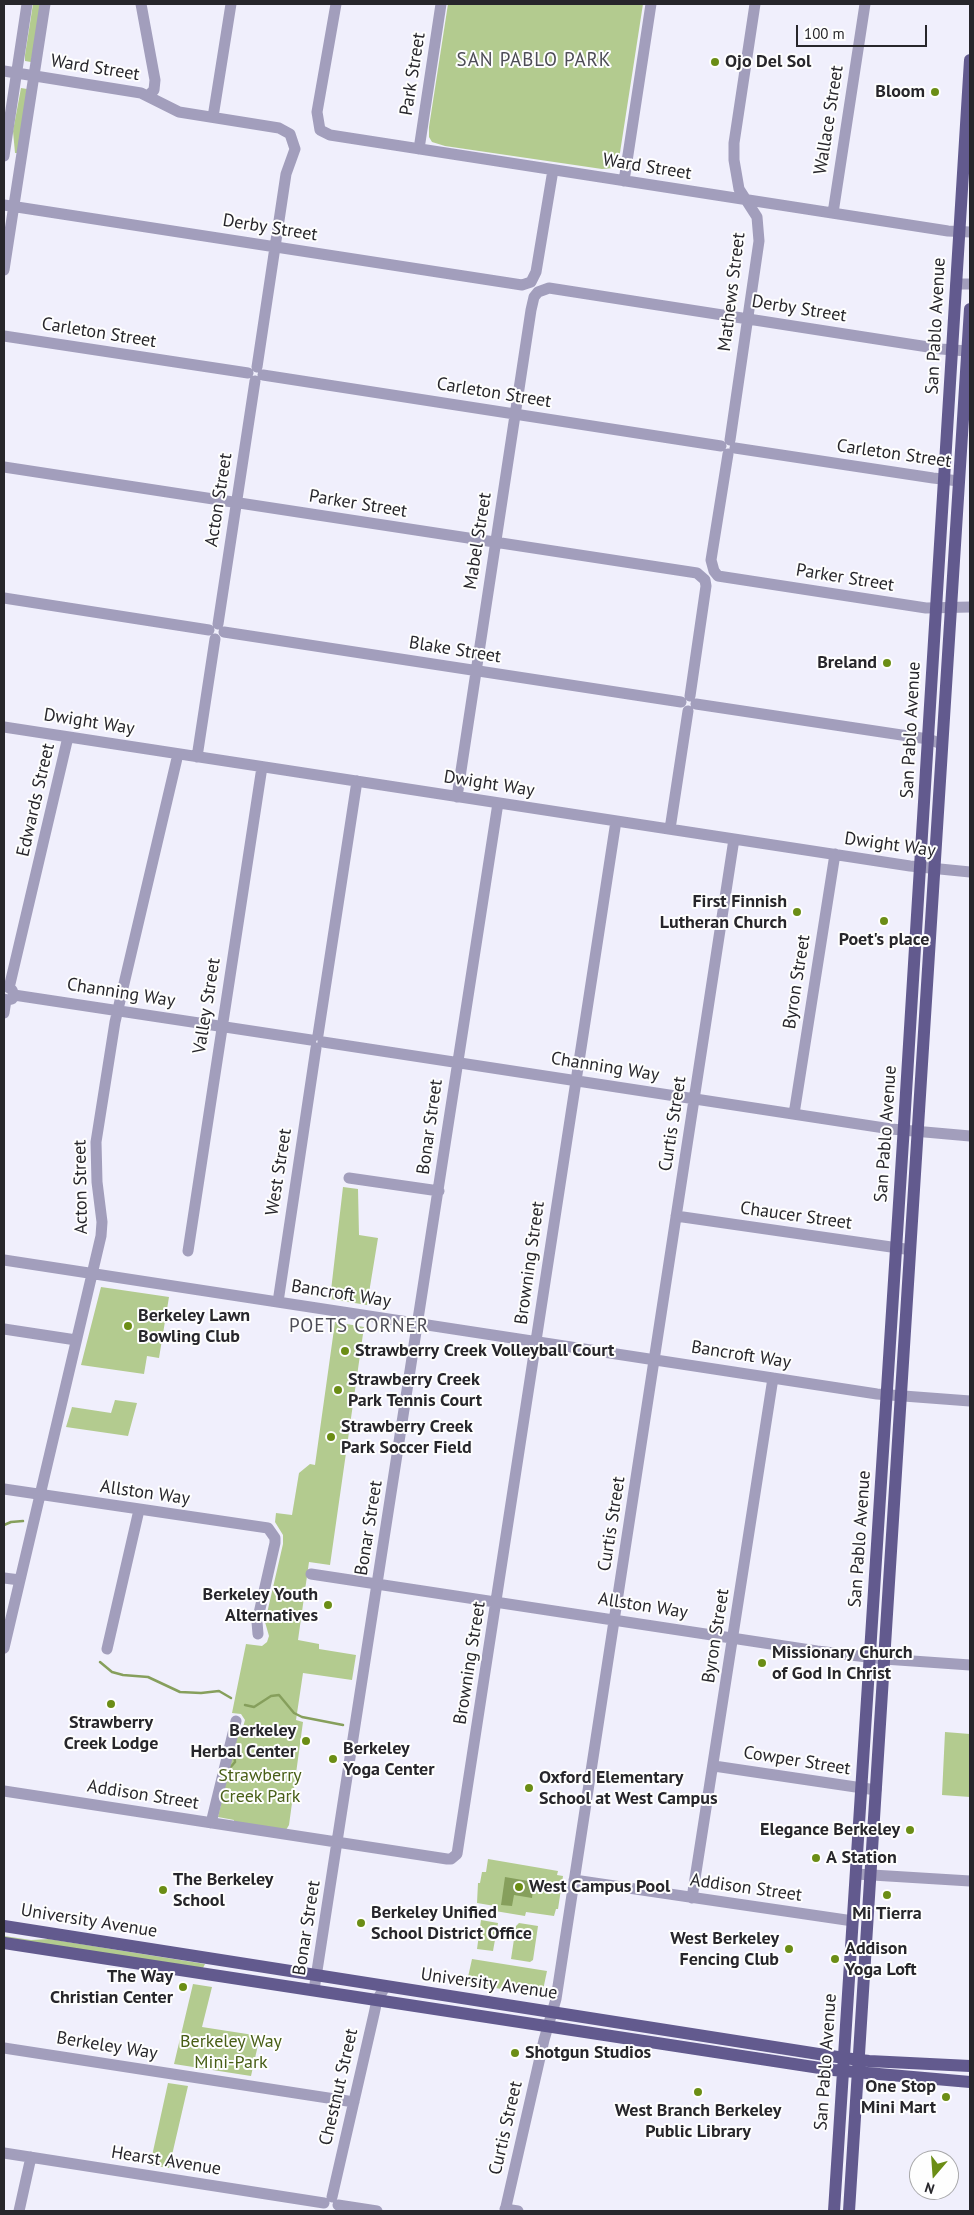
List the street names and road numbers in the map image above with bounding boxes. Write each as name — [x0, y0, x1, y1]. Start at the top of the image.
street label: Park Street — [396, 31, 430, 117]
street label: Ward Street — [49, 50, 141, 86]
street label: Wallace Street — [810, 64, 848, 176]
street label: Ward Street — [601, 149, 693, 185]
street label: Derby Street — [221, 210, 319, 246]
street label: Mathews Street — [714, 231, 750, 353]
street label: San Pablo Avenue — [922, 257, 950, 395]
street label: Derby Street — [750, 291, 848, 327]
street label: Carleton Street — [40, 313, 158, 353]
street label: Carleton Street — [435, 373, 553, 413]
street label: Carleton Street — [835, 435, 953, 473]
street label: Acton Street — [201, 452, 237, 548]
street label: Parker Street — [307, 486, 409, 522]
street label: Mabel Street — [460, 491, 496, 591]
street label: Parker Street — [794, 560, 896, 596]
street label: Blake Street — [407, 632, 503, 668]
street label: San Pablo Avenue — [897, 661, 925, 799]
street label: Dwight Way — [42, 704, 136, 740]
street label: Edwards Street — [12, 741, 60, 859]
street label: Dwight Way — [442, 766, 536, 802]
street label: Dwight Way — [843, 828, 937, 862]
street label: Byron Street — [779, 933, 815, 1031]
street label: Valley Street — [189, 957, 225, 1055]
street label: Channing Way — [65, 974, 177, 1012]
street label: Channing Way — [549, 1048, 661, 1086]
street label: San Pablo Avenue — [870, 1065, 902, 1203]
street label: Curtis Street — [655, 1075, 691, 1173]
street label: Bonar Street — [413, 1078, 447, 1176]
street label: West Street — [261, 1127, 297, 1217]
street label: Acton Street — [69, 1140, 93, 1234]
street label: Chaucer Street — [739, 1197, 853, 1235]
street label: Browning Street — [511, 1200, 549, 1326]
street label: Bancroft Way — [290, 1275, 392, 1313]
street label: Bancroft Way — [690, 1336, 792, 1374]
street label: San Pablo Avenue — [844, 1470, 876, 1608]
street label: Curtis Street — [594, 1475, 630, 1573]
street label: Allston Way — [99, 1476, 191, 1510]
street label: Bonar Street — [351, 1479, 387, 1577]
street label: Byron Street — [698, 1587, 734, 1685]
street label: Allston Way — [597, 1588, 689, 1624]
street label: Browning Street — [450, 1600, 490, 1726]
street label: Cowper Street — [742, 1742, 852, 1780]
street label: Addison Street — [86, 1776, 200, 1814]
street label: Addison Street — [689, 1869, 803, 1907]
street label: Bonar Street — [289, 1879, 325, 1977]
street label: University Avenue — [19, 1900, 159, 1942]
street label: University Avenue — [419, 1964, 559, 2004]
street label: San Pablo Avenue — [810, 1993, 842, 2131]
street label: Chestnut Street — [315, 2026, 363, 2148]
street label: Berkeley Way — [55, 2027, 159, 2065]
street label: Curtis Street — [485, 2079, 527, 2177]
street label: Hearst Avenue — [109, 2142, 223, 2180]

